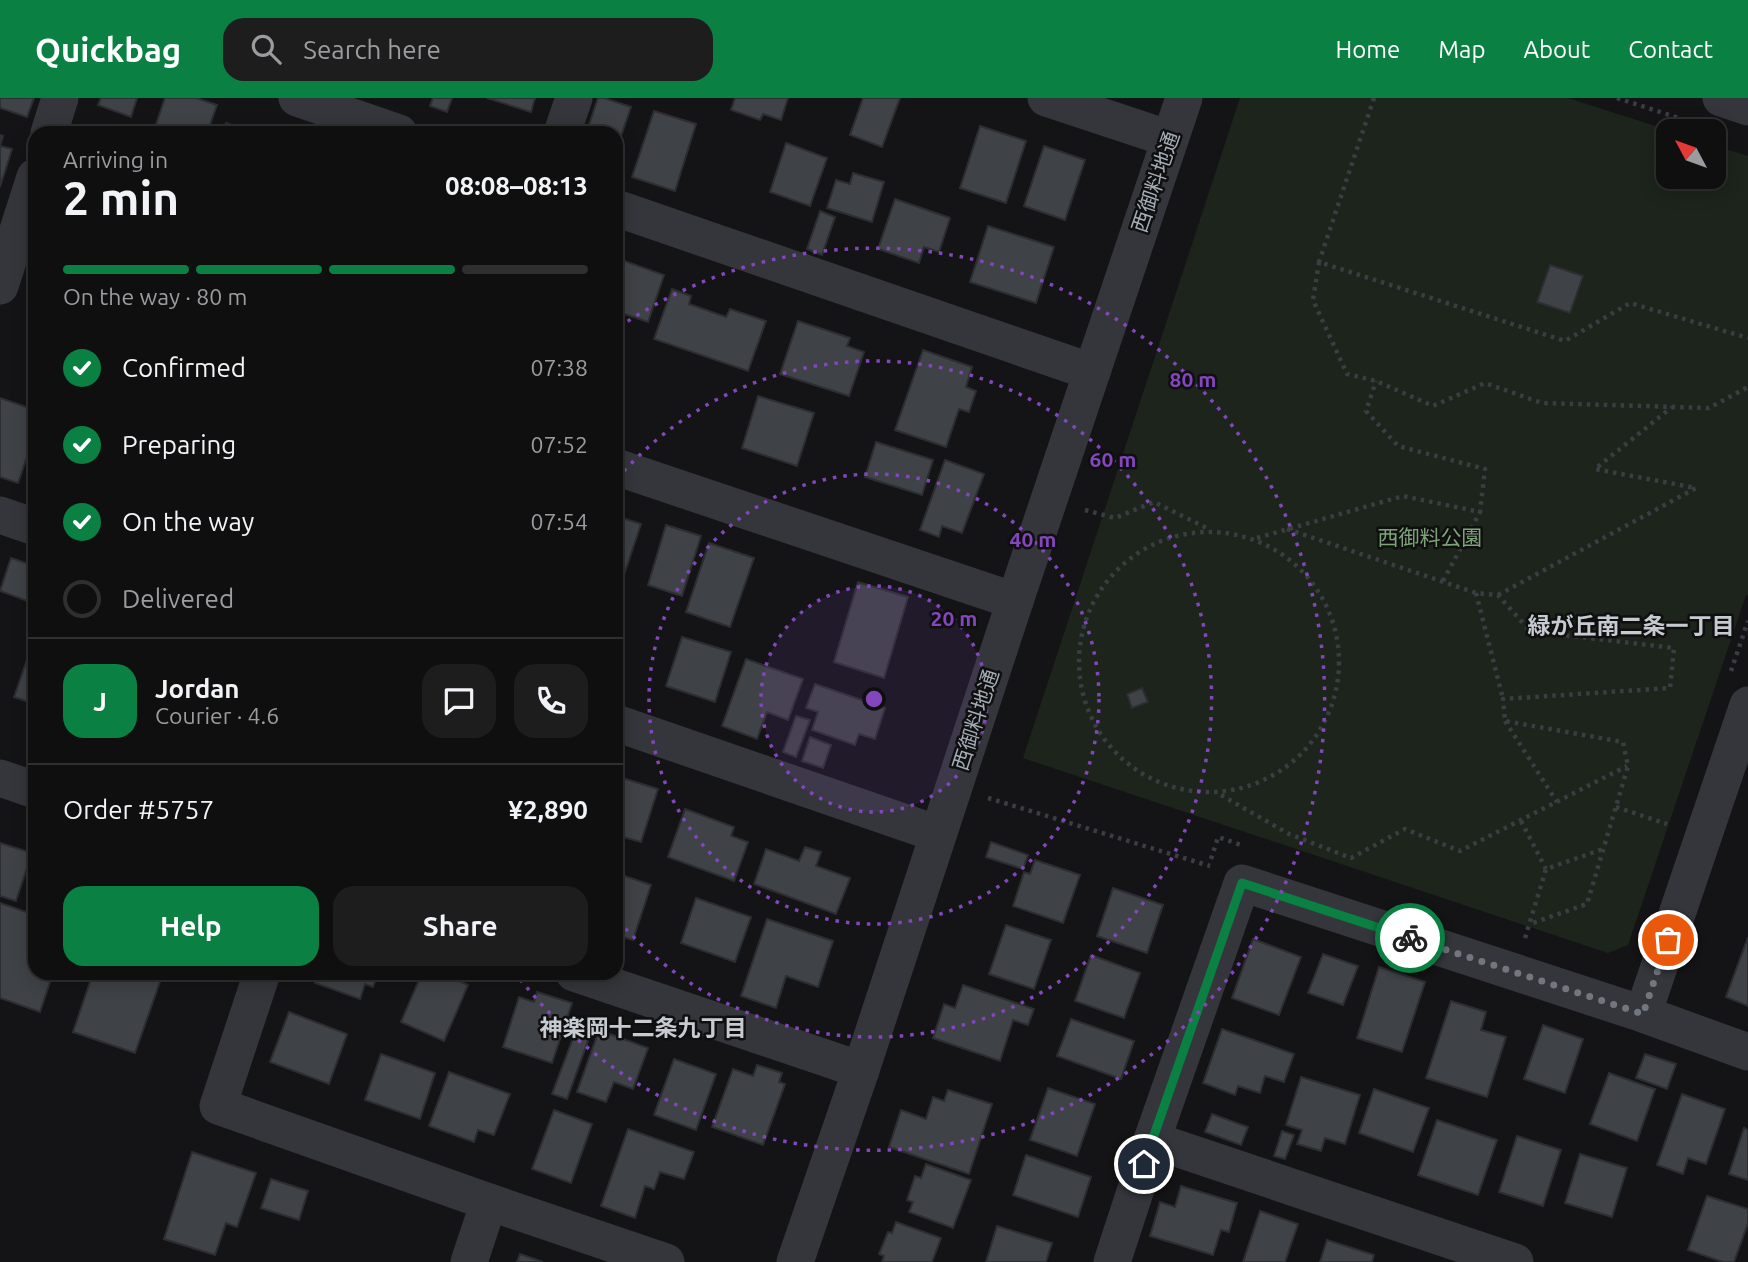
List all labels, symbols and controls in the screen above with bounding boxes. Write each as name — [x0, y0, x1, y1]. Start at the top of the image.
search box — [223, 18, 713, 81]
icon: search — [247, 30, 285, 68]
text: Quickbag — [35, 31, 181, 68]
text: Search here — [303, 35, 441, 64]
text: Home — [1335, 36, 1400, 63]
text: Map — [1438, 36, 1485, 63]
text: About — [1523, 36, 1590, 63]
text: Contact — [1628, 36, 1713, 63]
north arrow — [1656, 119, 1726, 189]
map controls — [1656, 119, 1726, 189]
street label: 西御料地通 — [1127, 128, 1183, 235]
text: Arriving in — [63, 147, 168, 172]
text: 08:08–08:13 — [445, 171, 588, 200]
text: 2 min — [63, 172, 179, 224]
text: On the way · 80 m — [63, 284, 247, 309]
icon: check — [63, 349, 101, 387]
text: Confirmed — [122, 353, 246, 382]
text: 07:38 — [530, 355, 588, 380]
text: 80 m — [1170, 367, 1216, 391]
icon: check — [63, 426, 101, 464]
text: Preparing — [122, 430, 236, 459]
text: 07:52 — [530, 432, 588, 457]
text: 60 m — [1090, 447, 1136, 471]
icon: check — [63, 503, 101, 541]
text: On the way — [122, 507, 254, 536]
text: 07:54 — [530, 509, 588, 534]
park label: 西御料公園 — [1378, 525, 1483, 549]
text: 40 m — [1010, 527, 1056, 551]
text: Delivered — [122, 584, 234, 613]
text: 20 m — [931, 606, 977, 630]
district label: 緑が丘南二条一丁目 — [1528, 613, 1735, 638]
button: chat — [422, 664, 496, 738]
button: phone — [514, 664, 588, 738]
street label: 西御料地通 — [947, 666, 1003, 773]
text: Jordan — [155, 674, 240, 703]
text: J — [93, 687, 107, 716]
centre of rings — [862, 687, 886, 711]
text: Courier · 4.6 — [155, 703, 279, 728]
text: Order #5757 — [63, 795, 214, 824]
text: ¥2,890 — [508, 795, 588, 824]
button: Help — [63, 886, 319, 966]
button: Share — [333, 886, 588, 966]
courier — [1375, 903, 1445, 973]
pin — [1638, 910, 1698, 970]
icon: bike — [1391, 919, 1429, 957]
icon: bag — [1649, 921, 1687, 959]
district label: 神楽岡十二条九丁目 — [540, 1015, 747, 1040]
pin — [1114, 1134, 1174, 1194]
icon: home — [1125, 1145, 1163, 1183]

